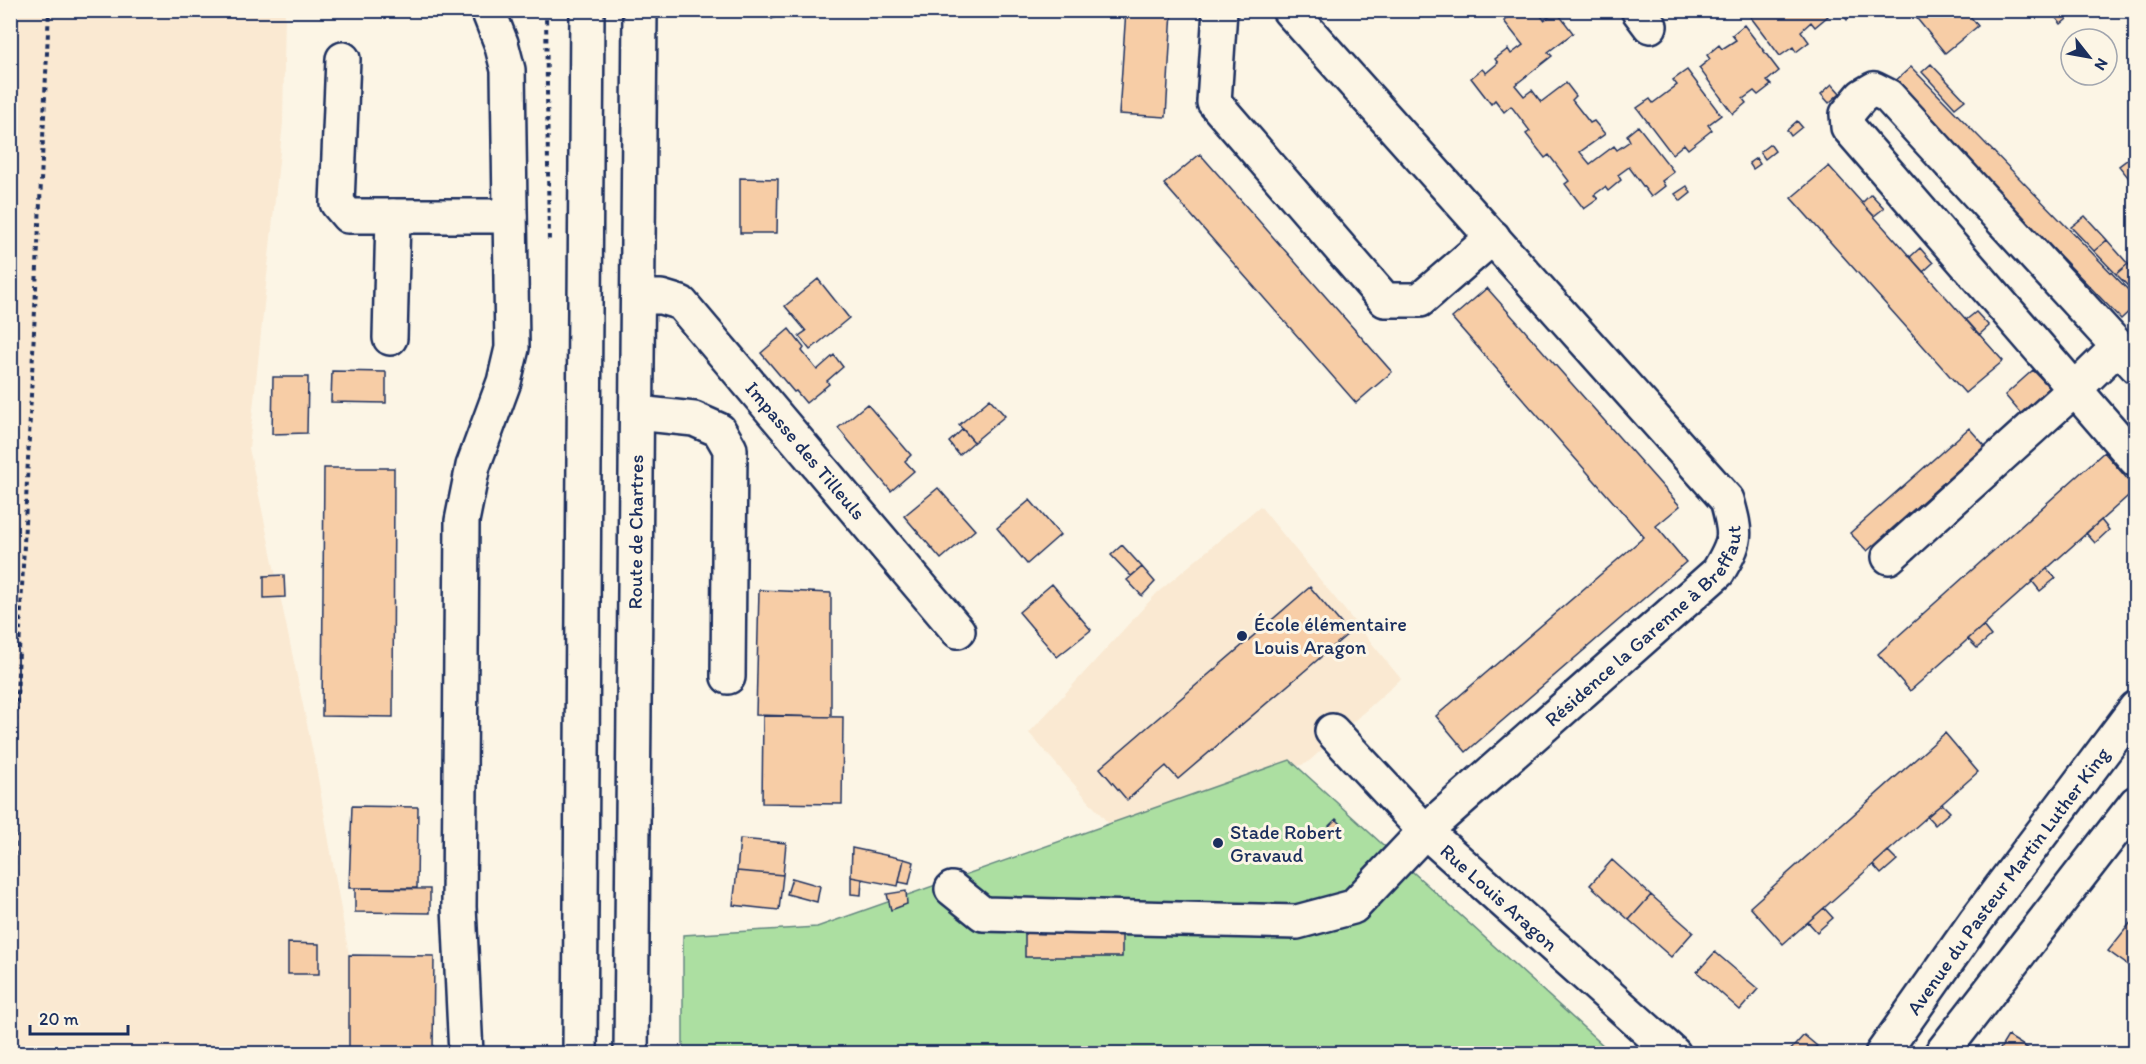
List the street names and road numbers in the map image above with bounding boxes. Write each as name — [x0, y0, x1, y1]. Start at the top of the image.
street label: Impasse des Tilleuls — [741, 377, 871, 525]
street label: Route de Chartres — [623, 454, 648, 610]
street label: Résidence la Garenne à Breffaut — [1540, 525, 1746, 732]
street label: Avenue du Pasteur Martin Luther King — [1901, 742, 2115, 1019]
street label: Rue Louis Aragon — [1435, 838, 1563, 956]

